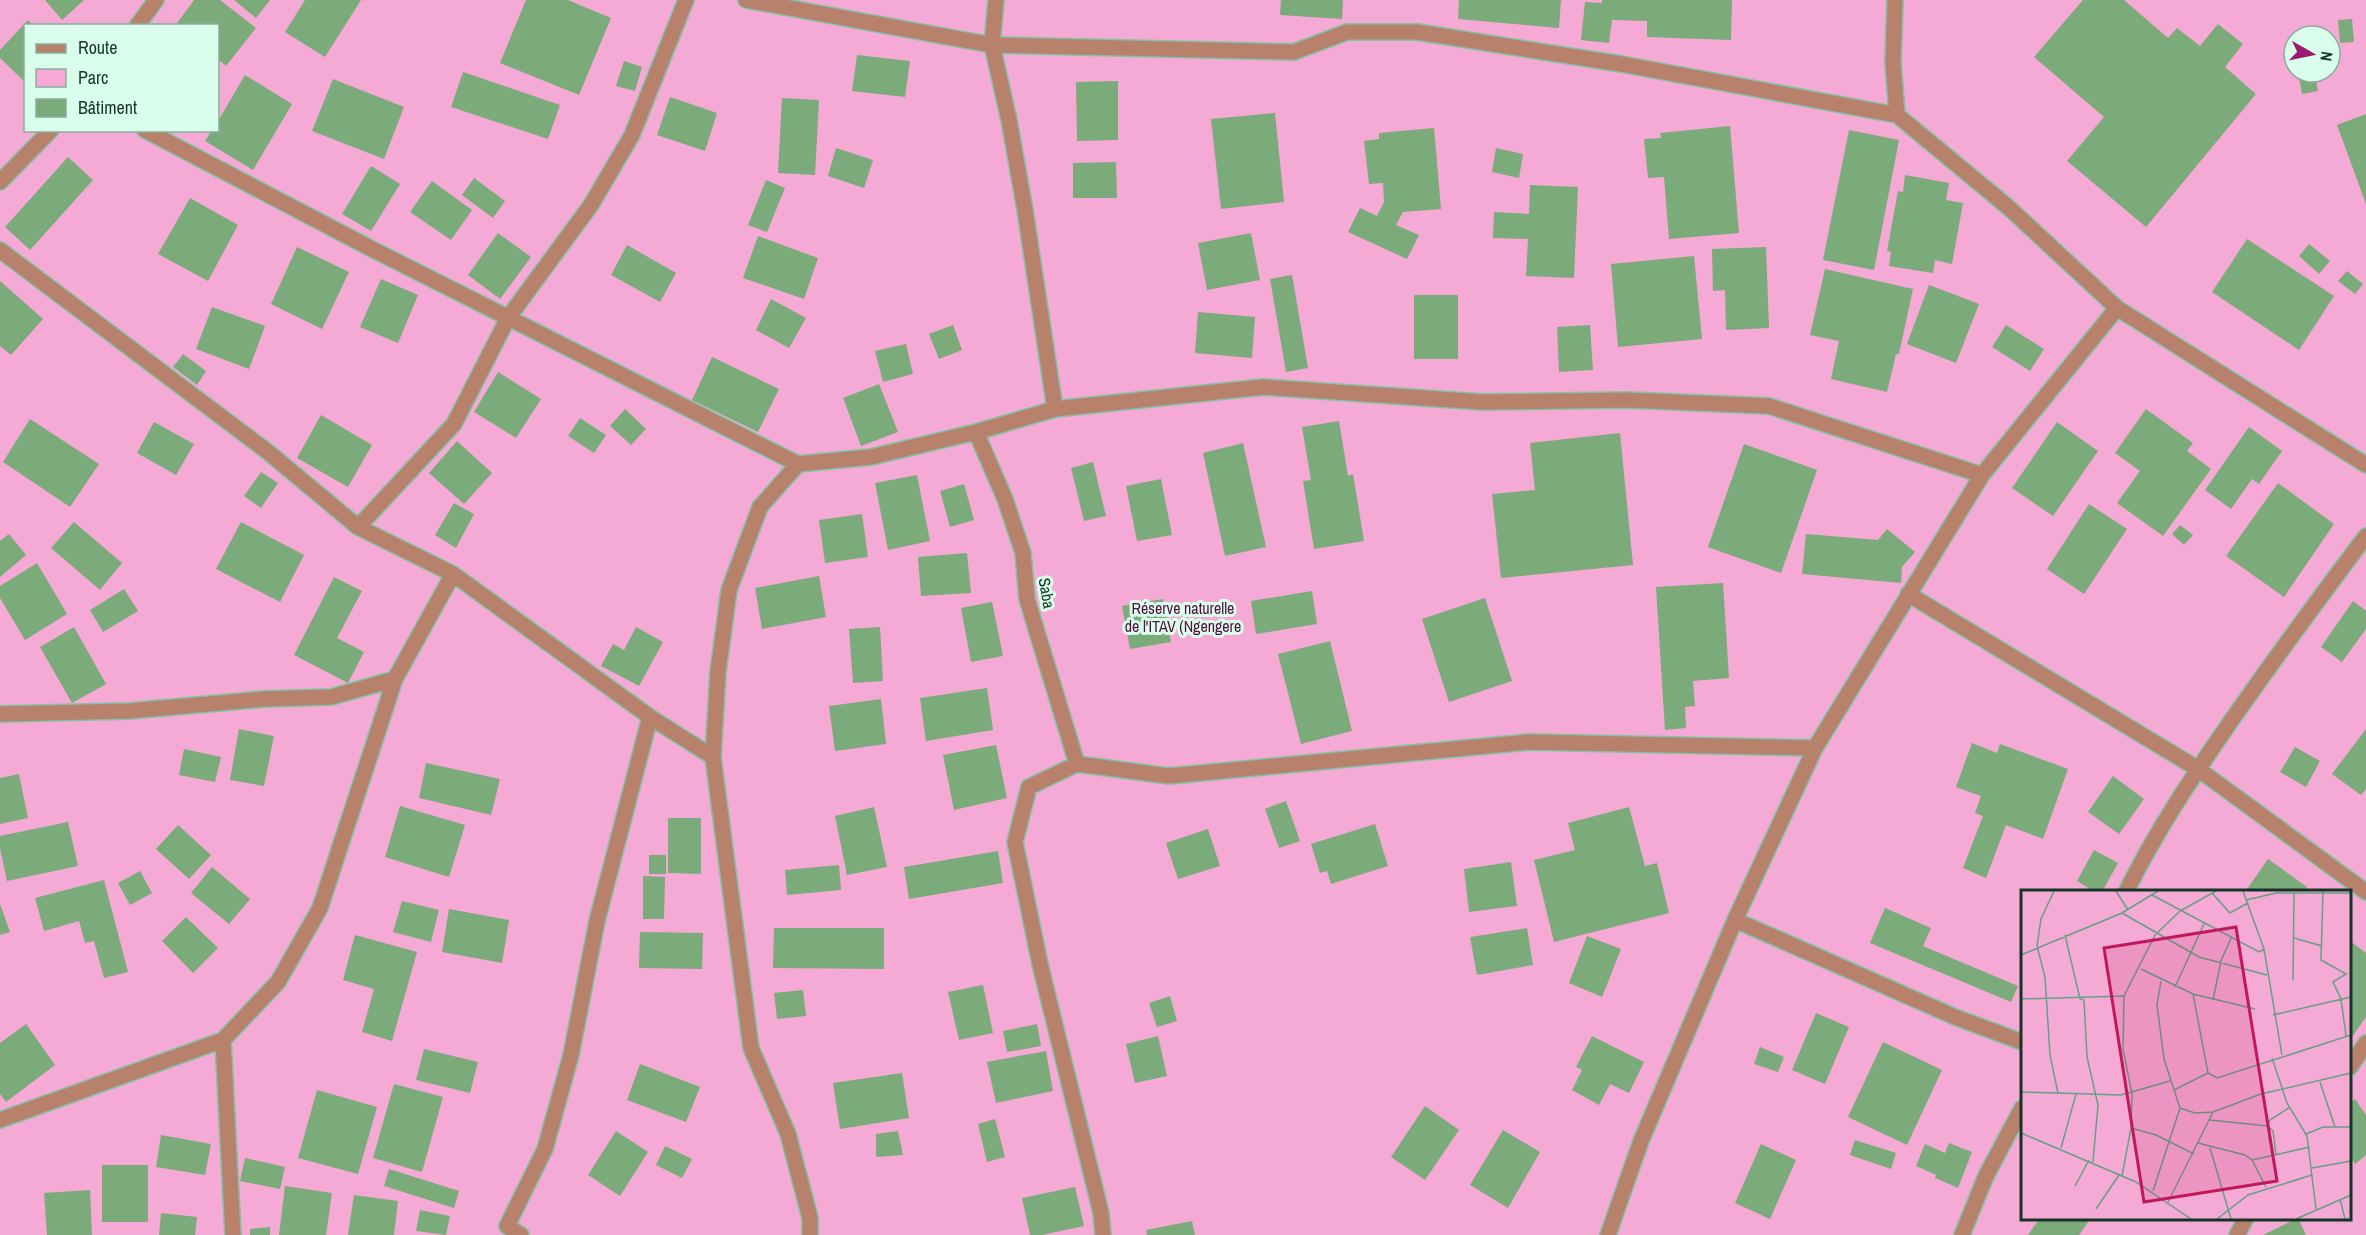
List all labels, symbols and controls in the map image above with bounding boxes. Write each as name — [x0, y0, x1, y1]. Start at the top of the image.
legend — [24, 24, 219, 132]
north arrow — [2282, 24, 2342, 84]
text: Route — [78, 35, 117, 60]
text: N — [2315, 50, 2338, 63]
text: Parc — [78, 65, 108, 90]
text: Bâtiment — [78, 95, 137, 120]
street label: Saba — [1034, 576, 1061, 611]
park label: Réserve naturelle de l'ITAV (Ngengere — [1125, 597, 1241, 637]
inset map — [2021, 890, 2351, 1220]

